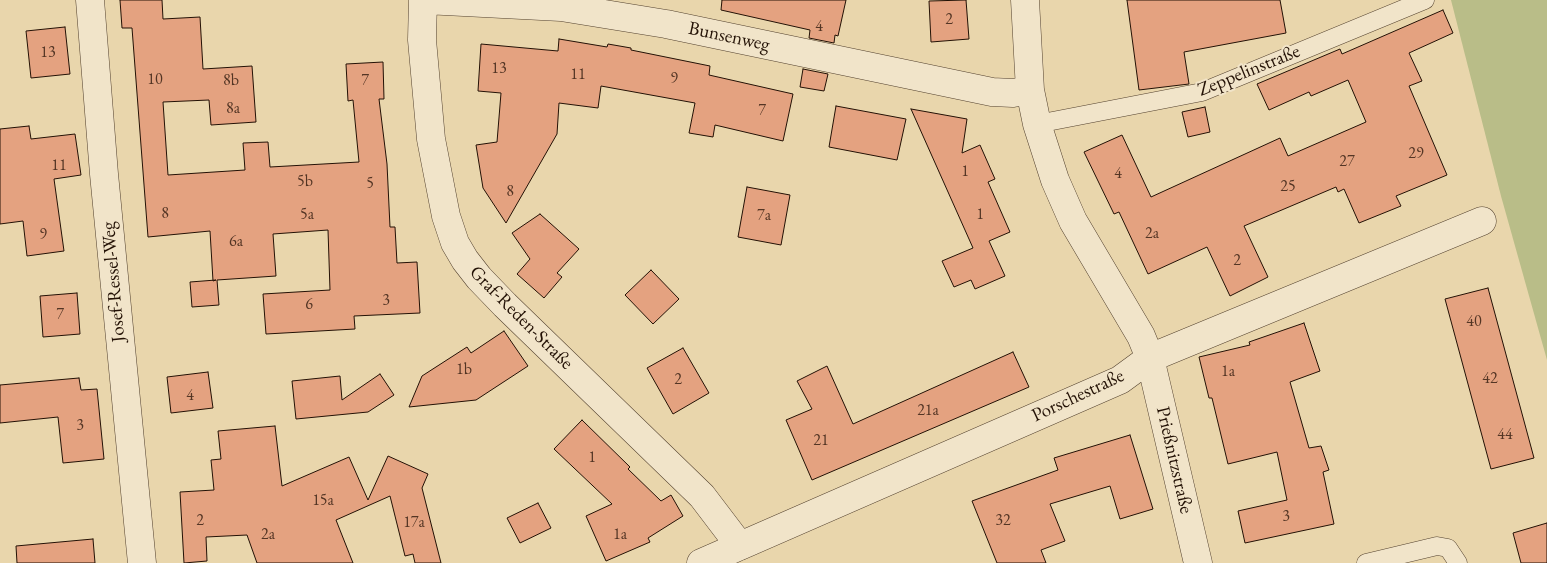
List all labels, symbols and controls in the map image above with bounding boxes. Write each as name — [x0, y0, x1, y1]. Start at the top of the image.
house number: 2 — [945, 10, 953, 30]
street label: Bunsenweg — [686, 17, 772, 57]
house number: 4 — [815, 17, 823, 37]
street label: Zeppelinstraße — [1195, 40, 1303, 102]
house number: 13 — [40, 43, 56, 63]
house number: 13 — [491, 59, 507, 79]
house number: 11 — [570, 65, 586, 85]
house number: 9 — [670, 69, 678, 89]
house number: 10 — [147, 70, 163, 90]
house number: 8b — [223, 71, 239, 91]
house number: 7 — [361, 71, 369, 91]
house number: 8a — [226, 99, 240, 119]
house number: 7 — [758, 101, 766, 121]
house number: 29 — [1408, 144, 1424, 164]
house number: 27 — [1339, 152, 1355, 172]
house number: 11 — [51, 156, 67, 176]
house number: 1 — [961, 162, 969, 182]
house number: 4 — [1114, 164, 1122, 184]
house number: 5b — [297, 172, 313, 192]
house number: 5 — [366, 174, 374, 194]
house number: 25 — [1280, 177, 1296, 197]
house number: 8 — [506, 182, 514, 202]
house number: 8 — [161, 204, 169, 224]
house number: 5a — [300, 205, 314, 225]
house number: 1 — [976, 205, 984, 225]
house number: 7a — [757, 206, 771, 226]
street label: Josef-Ressel-Weg — [97, 221, 131, 343]
house number: 2a — [1145, 224, 1159, 244]
house number: 9 — [39, 225, 47, 245]
house number: 6a — [229, 232, 243, 252]
house number: 2 — [1233, 251, 1241, 271]
street label: Graf-Reden-Straße — [464, 261, 578, 375]
house number: 3 — [382, 291, 390, 311]
house number: 6 — [305, 295, 313, 315]
house number: 7 — [56, 305, 64, 325]
house number: 40 — [1466, 312, 1482, 332]
house number: 1b — [456, 360, 472, 380]
house number: 1a — [1221, 362, 1235, 382]
street label: Porschestraße — [1028, 365, 1128, 427]
house number: 42 — [1482, 369, 1498, 389]
house number: 2 — [674, 370, 682, 390]
house number: 4 — [186, 386, 194, 406]
house number: 21a — [917, 401, 939, 421]
street label: Prießnitzstraße — [1151, 404, 1197, 516]
house number: 3 — [76, 416, 84, 436]
house number: 44 — [1497, 425, 1513, 445]
house number: 21 — [813, 431, 829, 451]
house number: 1 — [588, 448, 596, 468]
house number: 15a — [312, 491, 334, 511]
house number: 3 — [1282, 507, 1290, 527]
house number: 2 — [196, 511, 204, 531]
house number: 32 — [995, 511, 1011, 531]
house number: 17a — [403, 513, 425, 533]
house number: 2a — [261, 525, 275, 545]
house number: 1a — [613, 525, 627, 545]

